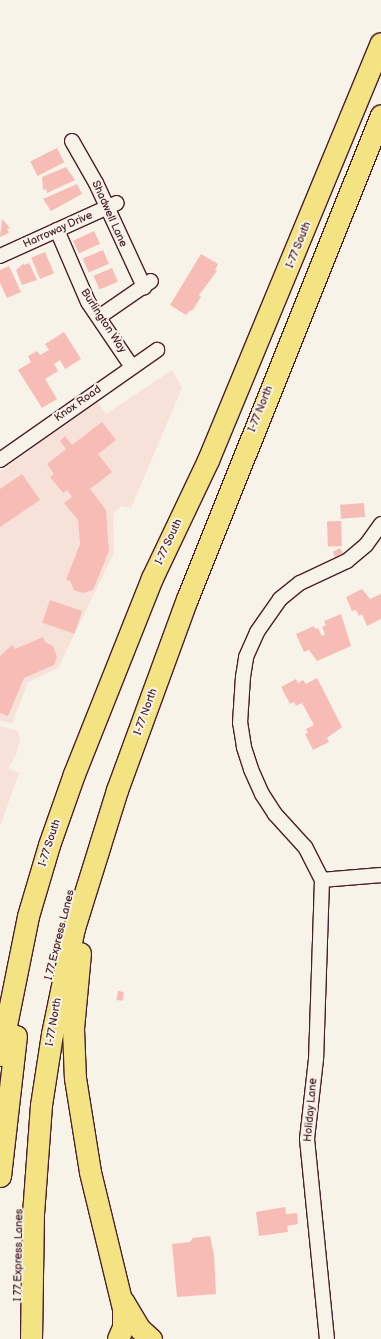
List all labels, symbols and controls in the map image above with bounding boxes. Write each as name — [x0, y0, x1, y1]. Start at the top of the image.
street label: Shadwell Lane — [88, 179, 130, 249]
street label: Harroway Drive — [21, 209, 95, 251]
street label: I-77 South — [284, 220, 314, 270]
street label: Burlington Way — [77, 286, 129, 356]
street label: Knox Road — [52, 383, 104, 425]
street label: I-77 North — [246, 384, 276, 434]
street label: I-77 South — [153, 517, 185, 567]
street label: I-77 North — [131, 687, 161, 737]
street label: I-77 South — [36, 817, 64, 869]
street label: I 77 Express Lanes — [42, 888, 78, 982]
street label: I-77 North — [43, 997, 65, 1047]
street label: Holiday Lane — [302, 1077, 320, 1143]
street label: I 77 Express Lanes — [12, 1208, 26, 1302]

